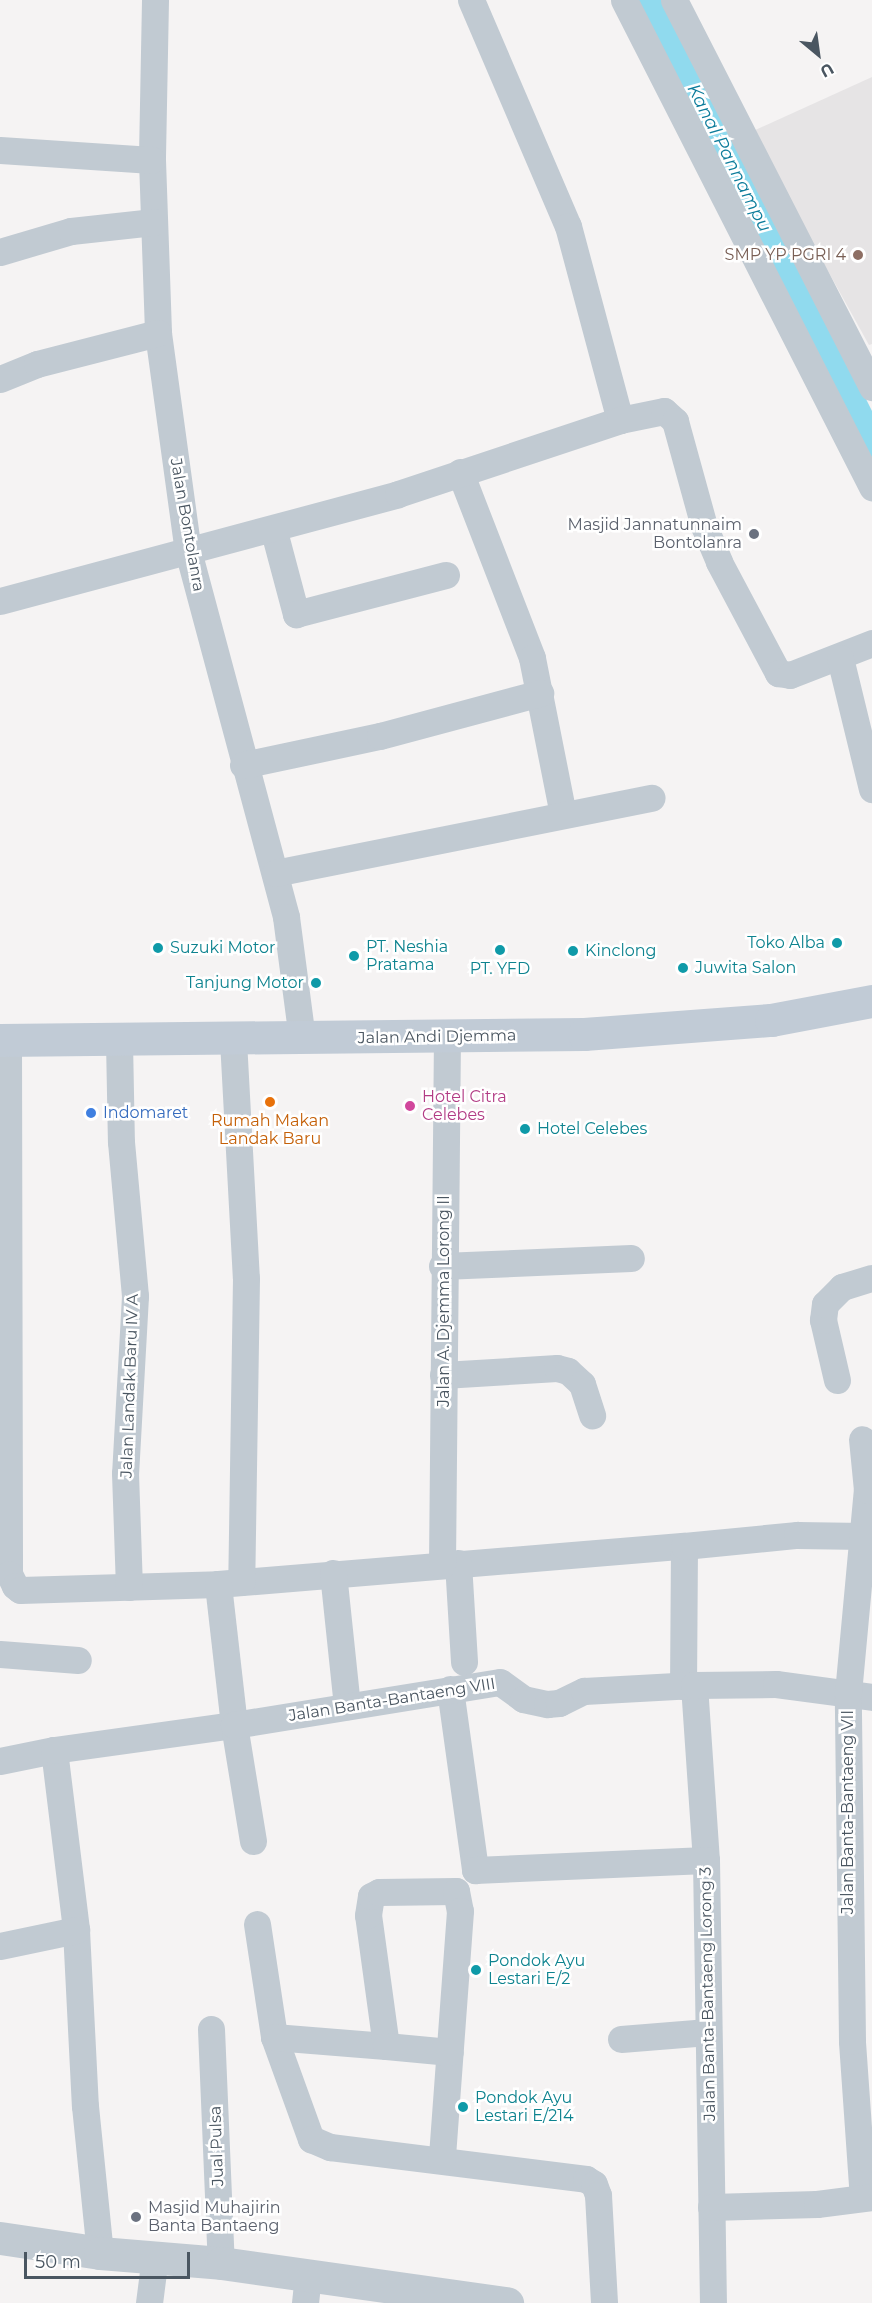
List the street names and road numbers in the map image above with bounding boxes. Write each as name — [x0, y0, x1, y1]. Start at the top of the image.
street label: Jalan Bontolanra — [166, 457, 208, 593]
street label: Jalan Andi Djemma — [358, 1026, 516, 1048]
street label: Jalan A. Djemma Lorong II — [434, 1195, 454, 1407]
street label: Jalan Landak Baru IV A — [117, 1294, 143, 1478]
street label: Jalan Banta-Bantaeng VIII — [287, 1674, 497, 1726]
street label: Jalan Banta-Bantaeng VII — [838, 1710, 858, 1914]
street label: Jalan Banta-Bantaeng Lorong 3 — [696, 1867, 720, 2121]
street label: Jual Pulsa — [206, 2105, 228, 2187]

